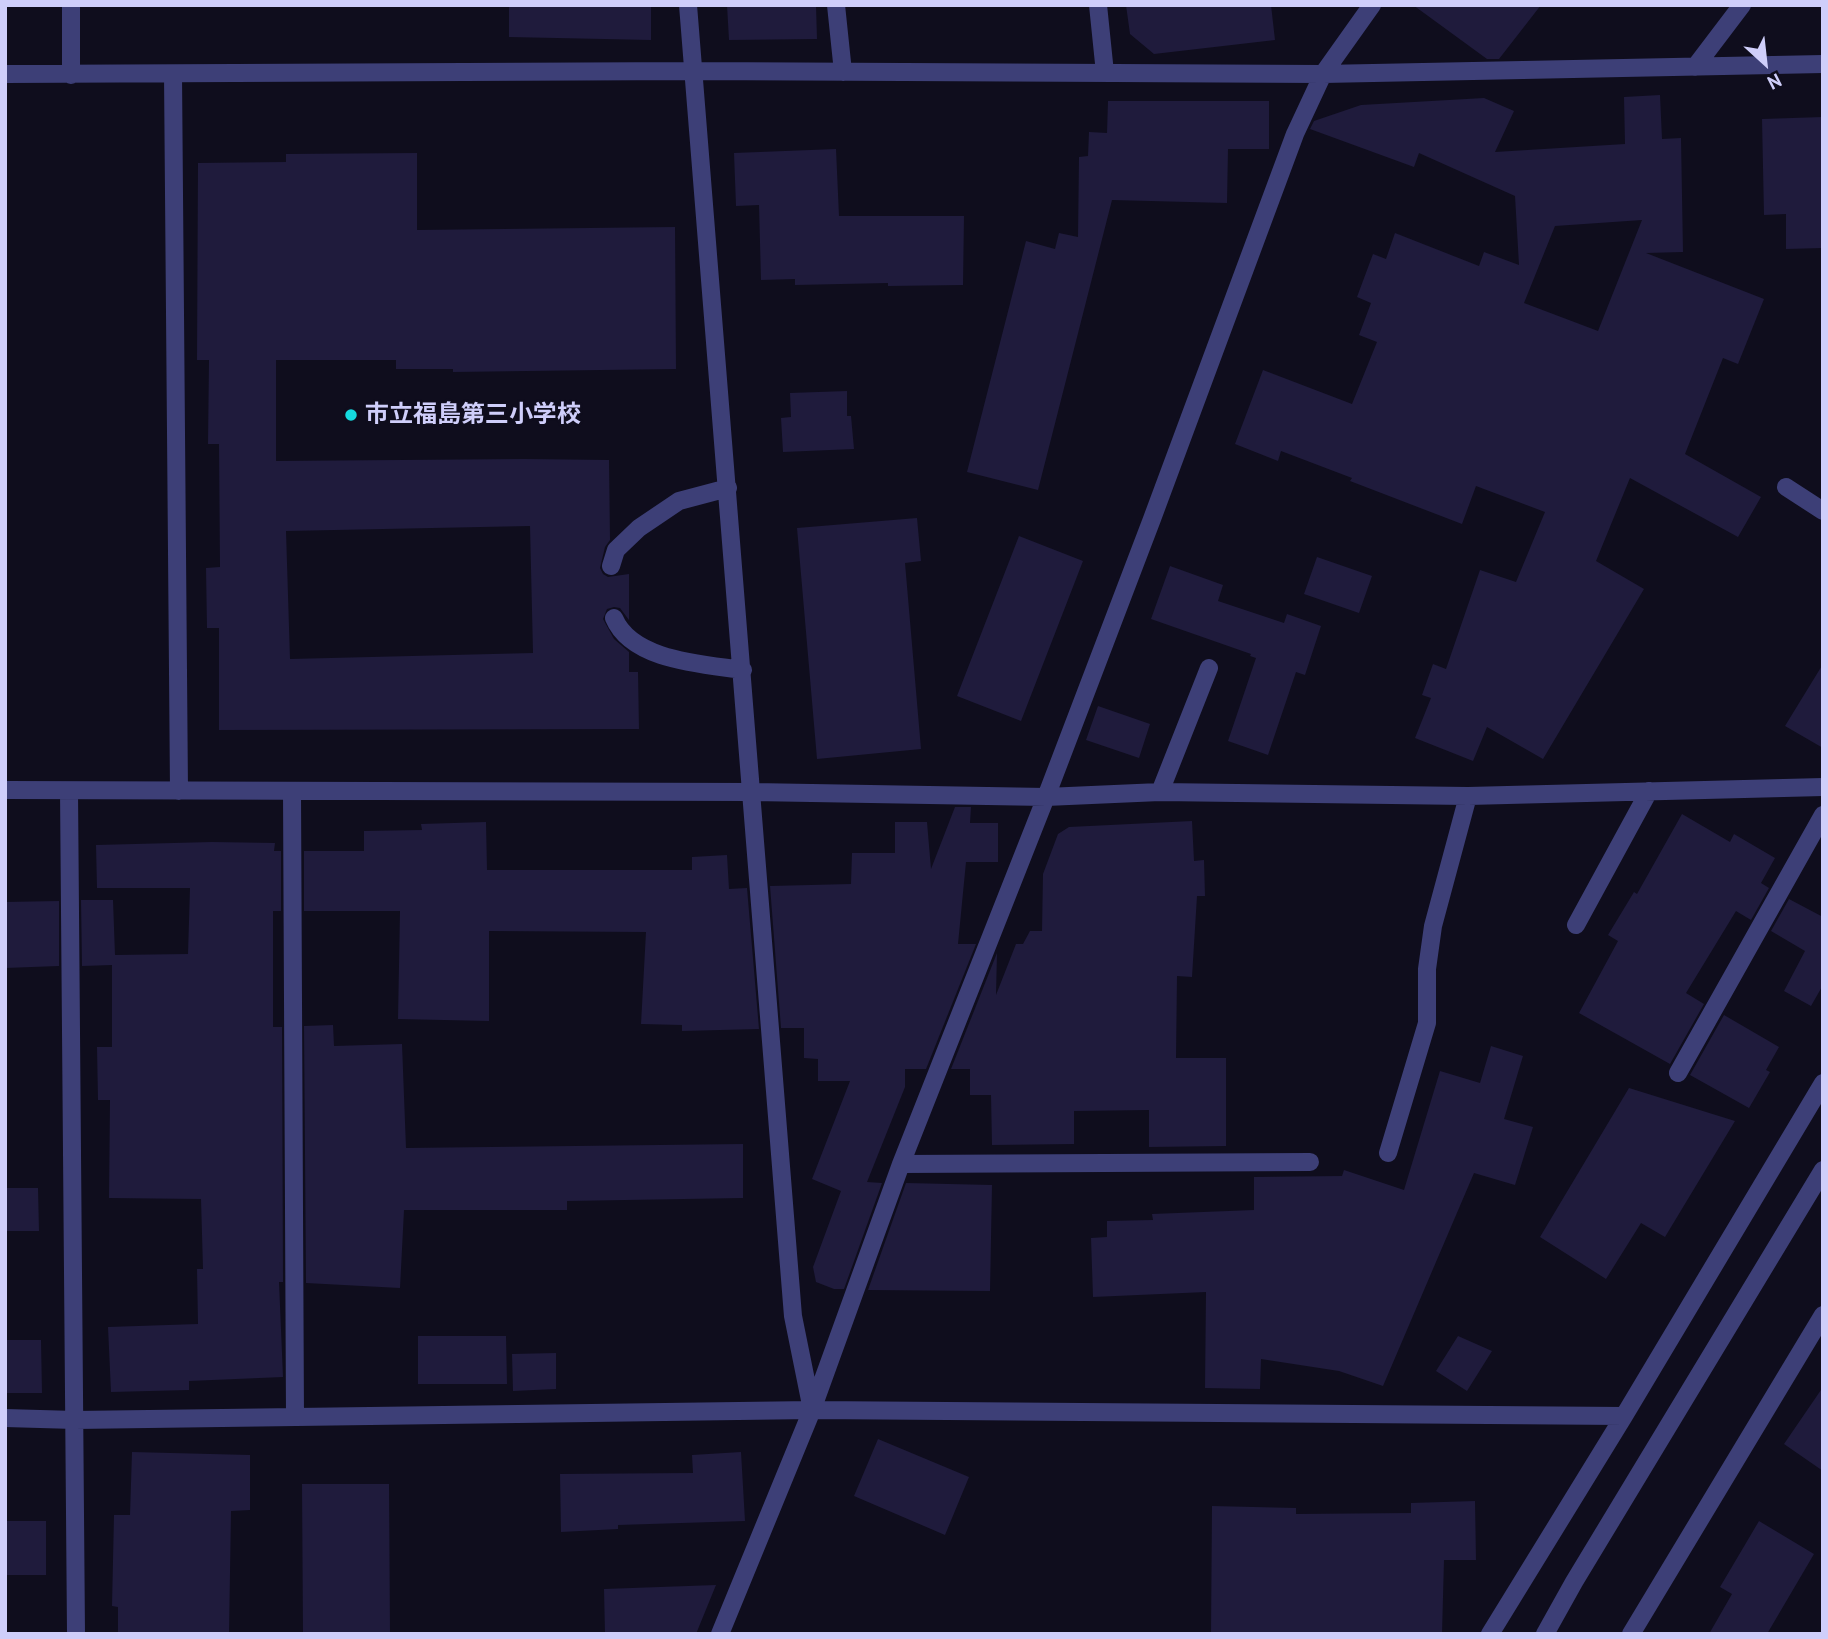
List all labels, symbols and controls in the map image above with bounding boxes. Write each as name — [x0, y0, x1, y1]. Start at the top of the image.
north arrow — [1730, 28, 1800, 98]
text: N — [1764, 68, 1786, 95]
place label: 市立福島第三小学校 — [365, 401, 581, 429]
marker: 市立福島第三小学校 — [343, 407, 359, 423]

